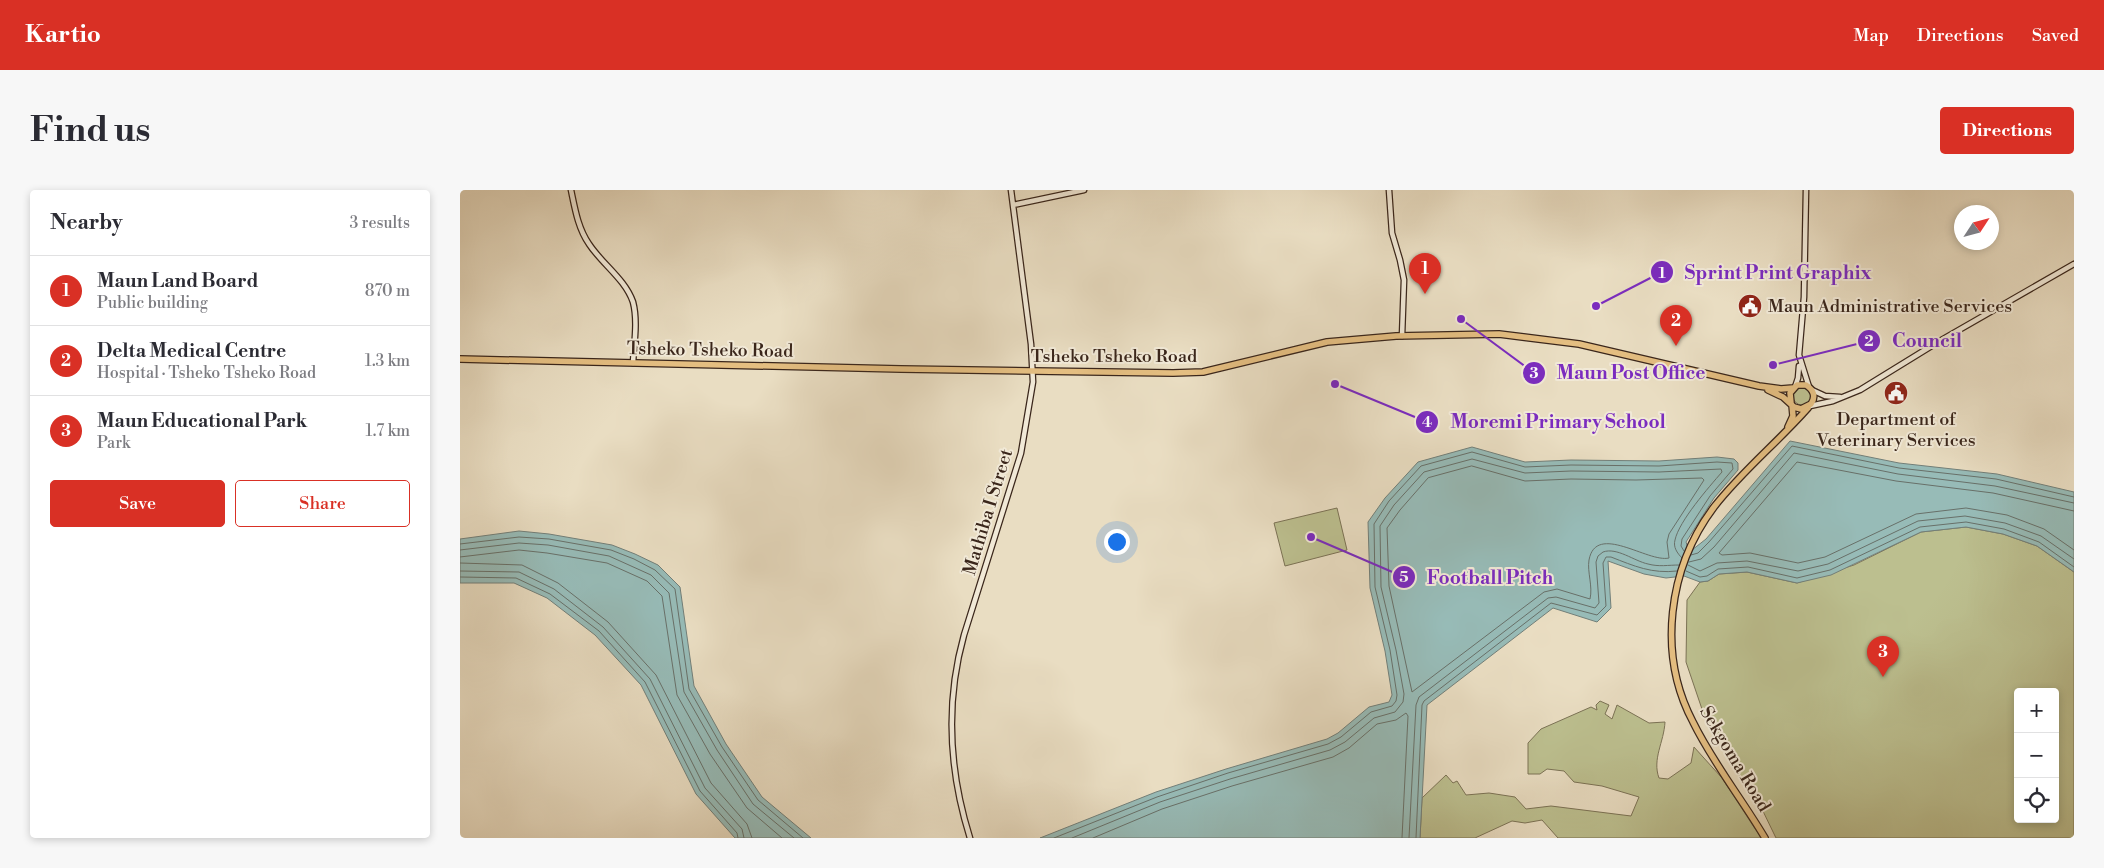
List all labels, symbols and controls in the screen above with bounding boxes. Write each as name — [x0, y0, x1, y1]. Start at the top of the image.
text: Kartio — [25, 20, 101, 50]
text: Map — [1853, 24, 1889, 47]
text: Directions — [1917, 24, 2004, 47]
text: Saved — [2032, 24, 2079, 47]
button: Directions — [1940, 107, 2074, 154]
text: Find us — [30, 109, 150, 152]
north arrow — [1954, 205, 1999, 250]
text: Nearby — [50, 210, 123, 236]
text: 3 results — [349, 213, 410, 233]
pin: 1 — [1409, 253, 1441, 294]
callout: Sprint Print Graphix — [1650, 255, 1882, 289]
text: Sprint Print Graphix — [1685, 261, 1871, 285]
text: 1 — [1658, 264, 1666, 283]
text: Maun Land Board — [97, 269, 258, 293]
text: 1 — [62, 281, 70, 301]
text: 870 m — [365, 281, 410, 301]
text: Public building — [97, 293, 208, 313]
public building icon: Maun Administrative Services — [1737, 293, 1763, 319]
place label: Maun Administrative Services — [1768, 295, 2012, 318]
pin: 2 — [1660, 305, 1692, 346]
callout: Council — [1857, 324, 1972, 358]
text: Council — [1892, 329, 1962, 353]
text: 2 — [1864, 332, 1874, 351]
street label: Tsheko Tsheko Road — [627, 337, 794, 363]
text: Delta Medical Centre — [97, 339, 286, 363]
street label: Tsheko Tsheko Road — [1031, 345, 1198, 368]
text: 2 — [61, 351, 71, 371]
text: 1.3 km — [365, 351, 410, 371]
callout: Maun Post Office — [1522, 356, 1716, 390]
text: Maun Post Office — [1556, 361, 1706, 385]
text: Hospital · Tsheko Tsheko Road — [97, 363, 316, 383]
text: 3 — [1529, 364, 1539, 383]
public building icon: Department of Veterinary Services — [1883, 380, 1909, 406]
callout: Moremi Primary School — [1415, 405, 1676, 439]
place label: Department of Veterinary Services — [1815, 408, 1976, 452]
text: Maun Educational Park — [97, 409, 307, 433]
text: Moremi Primary School — [1450, 410, 1666, 434]
text: 4 — [1422, 413, 1432, 432]
text: 3 — [61, 421, 71, 441]
text: 1.7 km — [366, 421, 410, 441]
text: Park — [97, 433, 130, 453]
street label: Mathiba I Street — [958, 446, 1018, 578]
button: Save — [50, 480, 225, 527]
button: Share — [235, 480, 410, 527]
your location — [1104, 529, 1130, 555]
callout: Football Pitch — [1392, 560, 1563, 594]
text: Football Pitch — [1427, 566, 1554, 590]
text: 5 — [1399, 568, 1409, 587]
pin: 3 — [1867, 636, 1899, 677]
map controls — [2014, 688, 2059, 823]
button: + — [2014, 688, 2059, 733]
street label: Sekgoma Road — [1694, 702, 1776, 817]
button: − — [2014, 733, 2059, 778]
button: locate — [2014, 778, 2059, 823]

